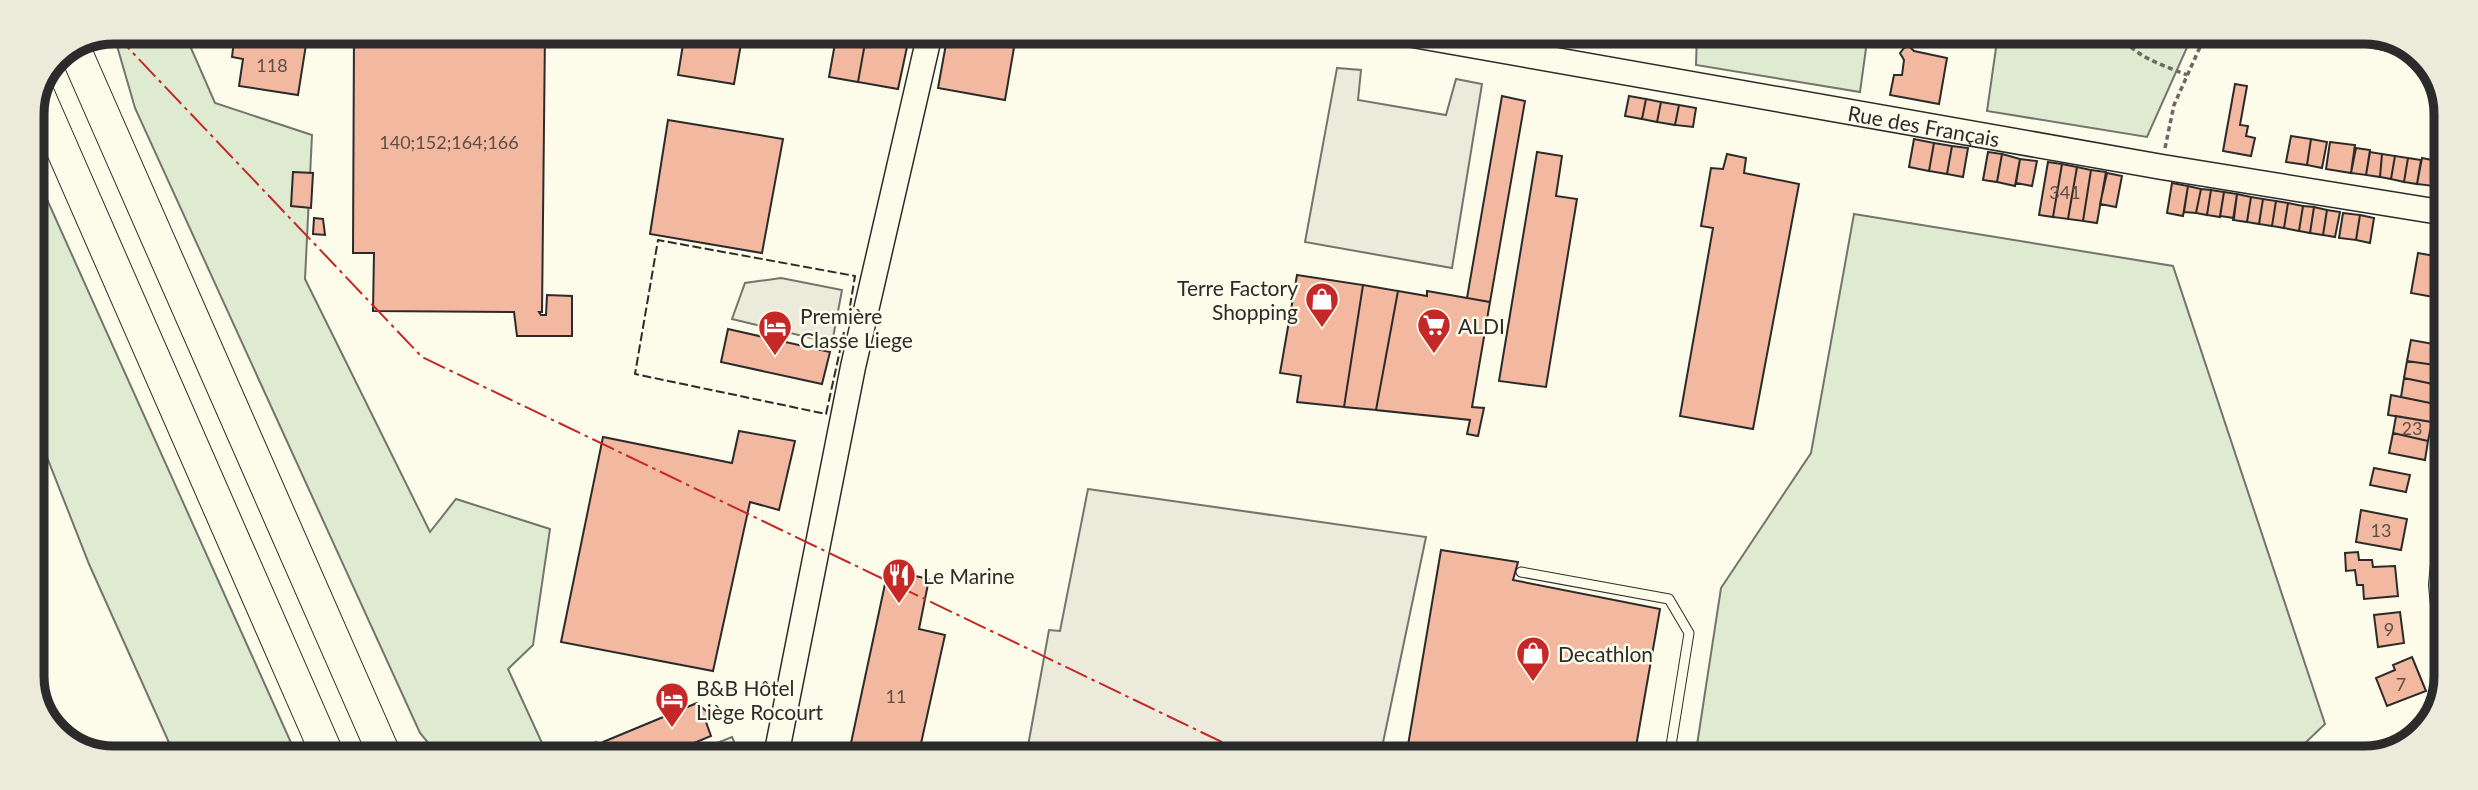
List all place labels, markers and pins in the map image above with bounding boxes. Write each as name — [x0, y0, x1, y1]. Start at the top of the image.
place label: Terre Factory Shopping — [1177, 275, 1298, 324]
shop icon: Terre Factory Shopping — [1303, 280, 1341, 329]
place label: Première Classe Liege — [800, 303, 913, 352]
supermarket icon: ALDI — [1415, 306, 1453, 355]
hotel icon: Première Classe Liege — [756, 308, 794, 357]
place label: ALDI — [1458, 313, 1505, 338]
restaurant icon: Le Marine — [880, 556, 918, 605]
place label: Le Marine — [923, 563, 1015, 588]
shop icon: Decathlon — [1514, 634, 1552, 683]
place label: Decathlon — [1558, 641, 1653, 666]
place label: B&B Hôtel Liège Rocourt — [696, 675, 824, 724]
hotel icon: B&B Hôtel Liège Rocourt — [653, 680, 691, 729]

